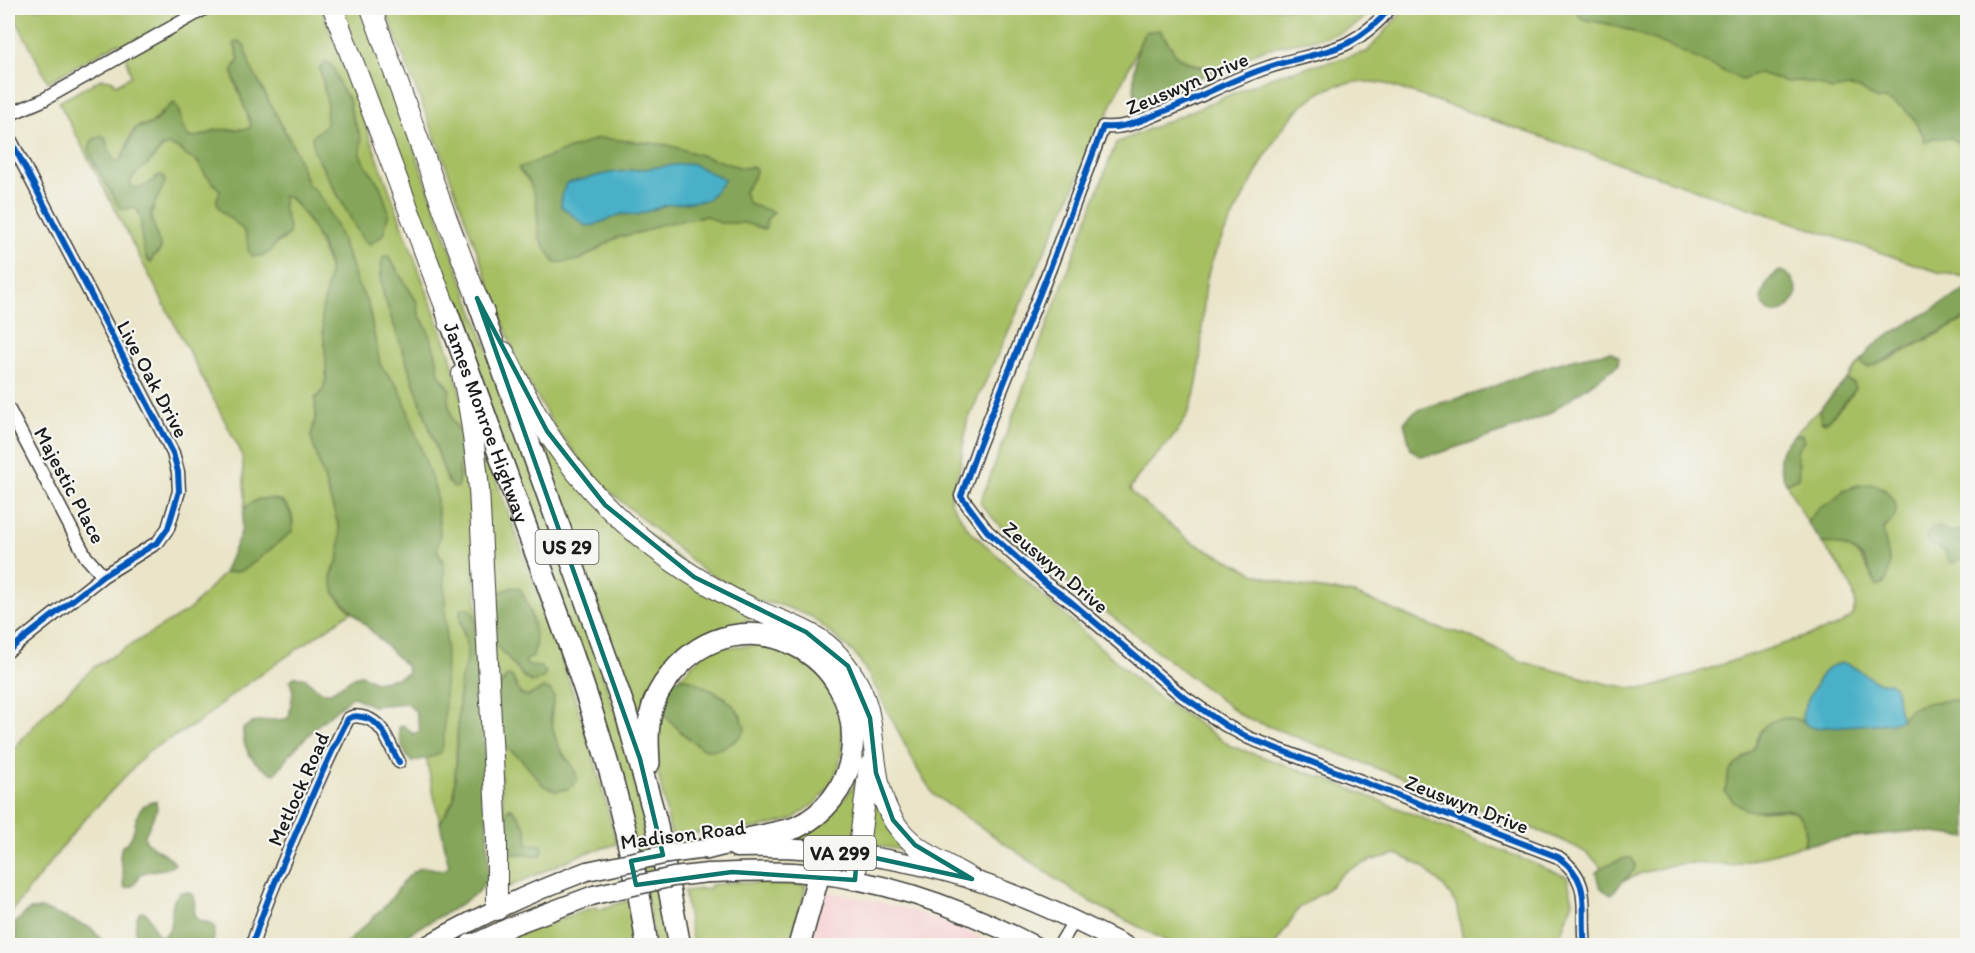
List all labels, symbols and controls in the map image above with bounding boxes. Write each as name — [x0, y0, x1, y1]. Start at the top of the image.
street label: Zeuswyn Drive — [1122, 46, 1252, 120]
street label: Live Oak Drive — [112, 316, 194, 442]
street label: James Monroe Highway — [439, 318, 536, 526]
street label: Majestic Place — [29, 422, 111, 548]
street label: Zeuswyn Drive — [998, 515, 1114, 619]
road number: US 29 — [536, 530, 598, 564]
street label: Metlock Road — [262, 728, 334, 850]
street label: Zeuswyn Drive — [1402, 769, 1532, 839]
street label: Madison Road — [619, 814, 748, 854]
road number: VA 299 — [804, 836, 876, 870]

